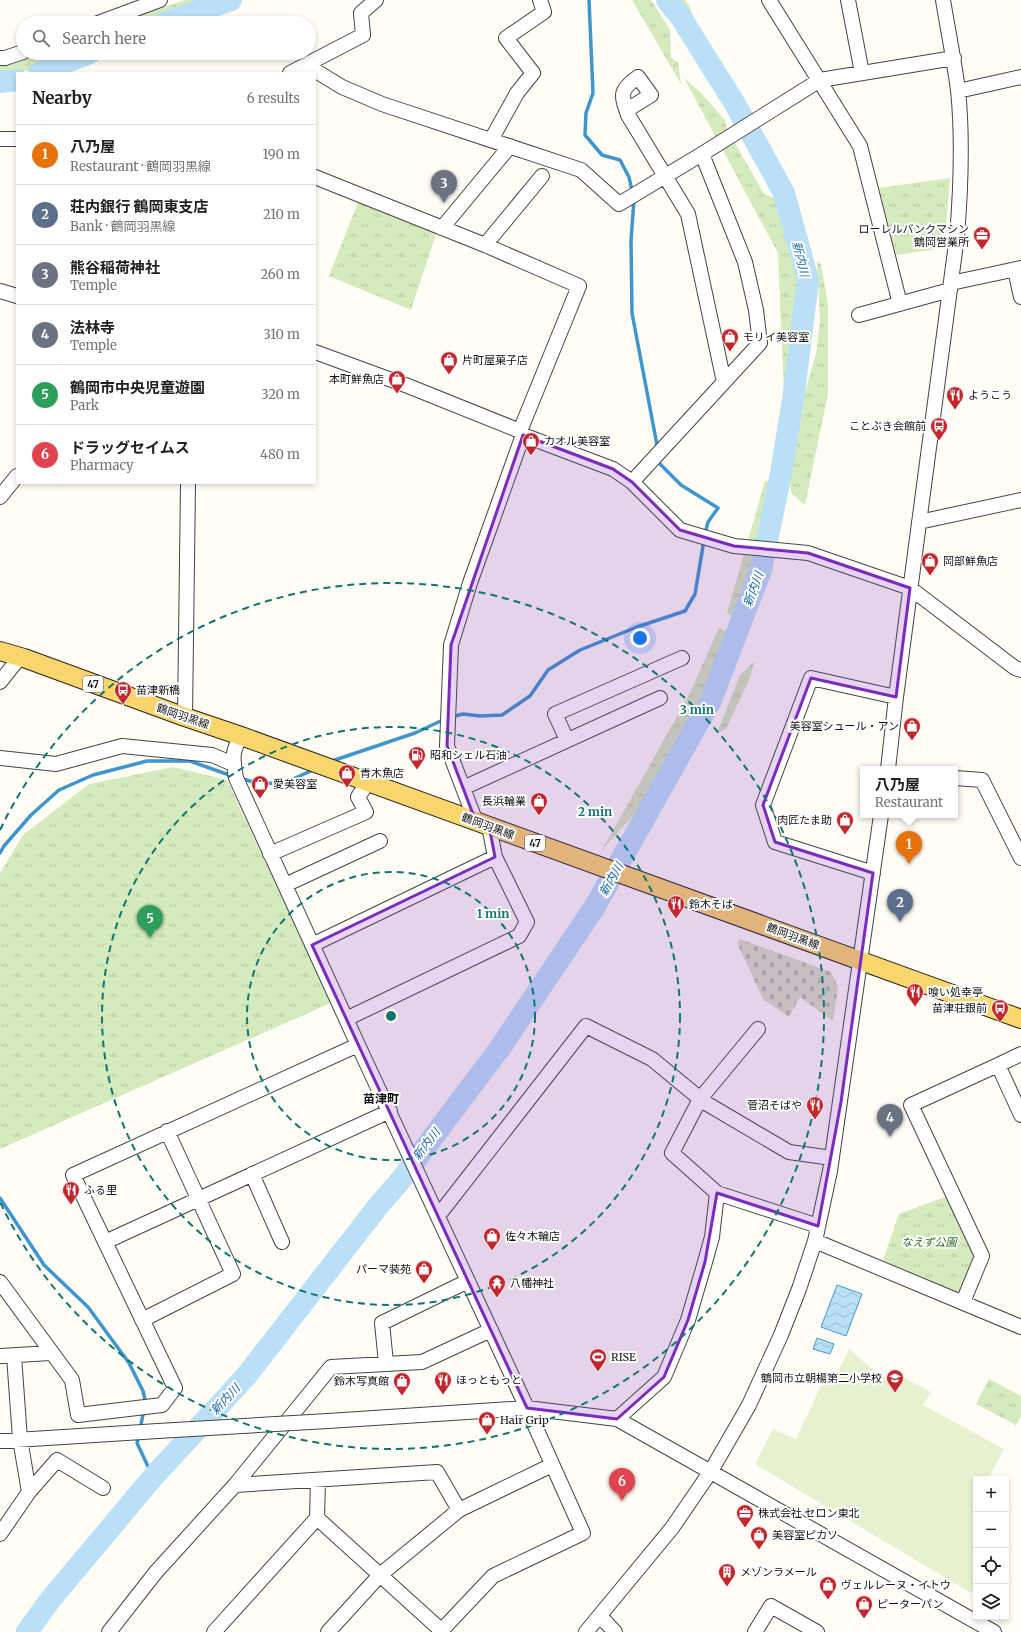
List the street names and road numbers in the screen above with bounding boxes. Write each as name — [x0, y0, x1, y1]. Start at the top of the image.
road number: 47 — [83, 676, 103, 692]
street label: 鶴岡羽黒線 — [155, 700, 211, 732]
street label: 鶴岡羽黒線 — [460, 810, 516, 842]
road number: 47 — [525, 835, 545, 851]
street label: 鶴岡羽黒線 — [765, 920, 821, 952]

